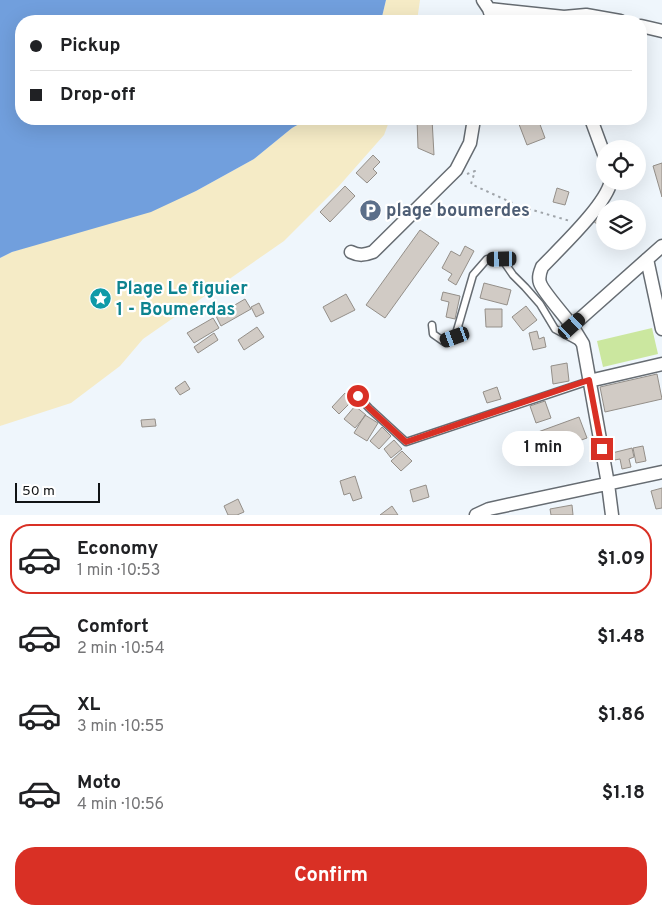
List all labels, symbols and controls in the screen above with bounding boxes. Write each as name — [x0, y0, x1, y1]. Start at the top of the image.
text: Pickup — [60, 34, 120, 58]
text: Drop-off — [60, 83, 135, 107]
map controls — [596, 140, 646, 250]
button: locate — [596, 140, 646, 190]
parking icon: plage boumerdes — [358, 199, 382, 223]
place label: plage boumerdes — [386, 200, 530, 223]
button: layers — [596, 200, 646, 250]
car — [486, 251, 517, 267]
place label: Plage Le figuier 1 - Boumerdas — [116, 278, 248, 322]
place icon: Plage Le figuier 1 - Boumerdas — [88, 287, 112, 311]
car — [555, 310, 588, 342]
car — [438, 325, 471, 349]
route start — [347, 385, 369, 407]
callout: 1 min — [502, 432, 584, 466]
text: 1 min — [524, 438, 562, 458]
route end — [591, 438, 613, 460]
scale bar — [15, 480, 100, 503]
text: 50 m — [22, 483, 55, 500]
icon: car — [17, 537, 62, 582]
text: Economy — [77, 537, 158, 561]
text: $1.09 — [597, 547, 645, 571]
text: 1 min · 10:53 — [77, 561, 160, 581]
icon: car — [17, 615, 62, 660]
text: Comfort — [77, 615, 149, 639]
text: $1.48 — [597, 625, 645, 649]
text: 2 min · 10:54 — [77, 639, 165, 659]
icon: car — [17, 693, 62, 738]
text: XL — [77, 693, 100, 717]
text: $1.86 — [598, 703, 645, 727]
text: 3 min · 10:55 — [77, 717, 164, 737]
icon: car — [17, 771, 62, 816]
text: Moto — [77, 771, 121, 795]
text: $1.18 — [602, 781, 645, 805]
text: 4 min · 10:56 — [77, 795, 164, 815]
button: Confirm — [15, 847, 647, 905]

